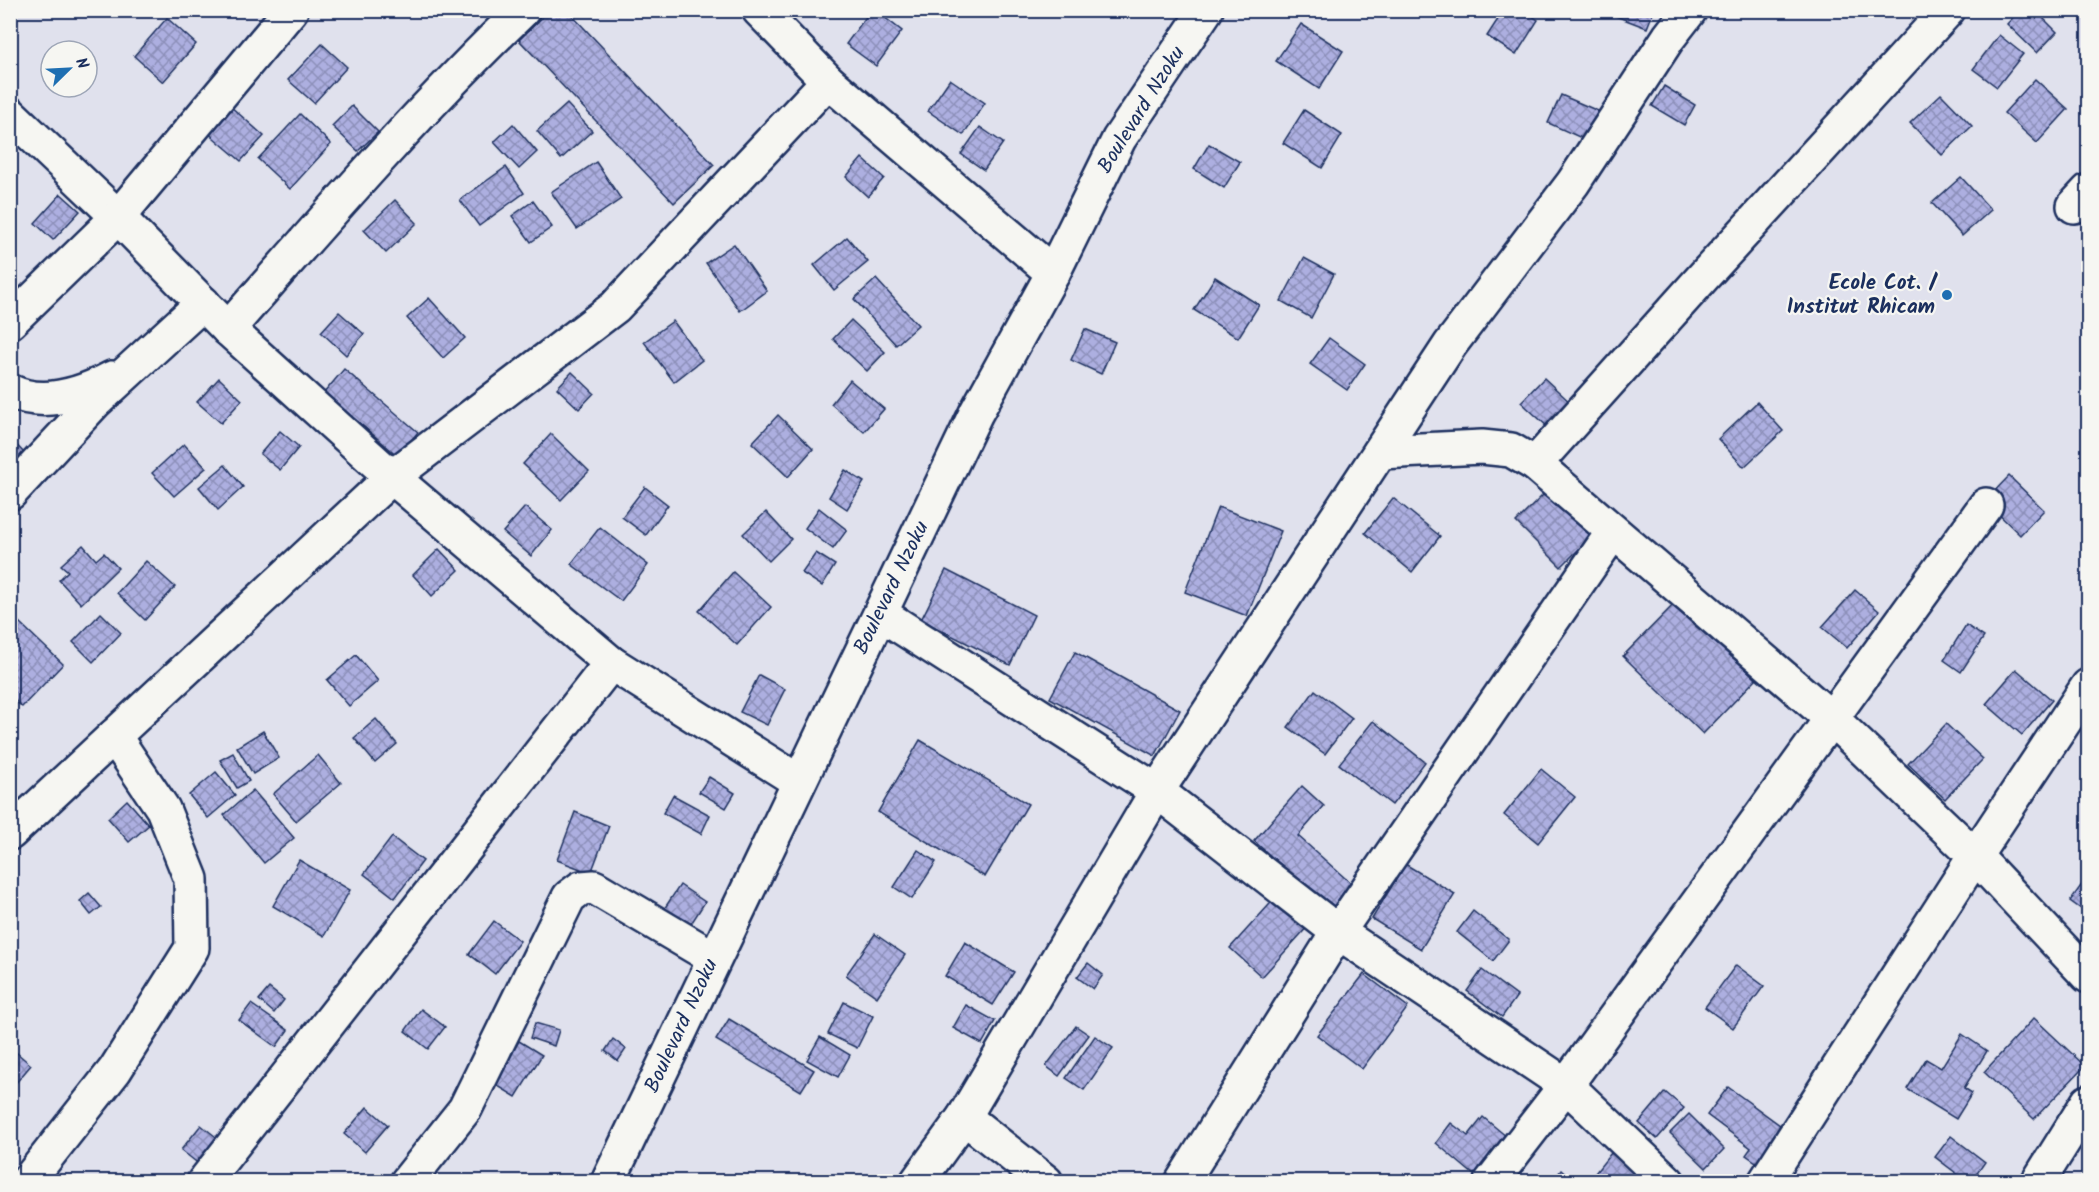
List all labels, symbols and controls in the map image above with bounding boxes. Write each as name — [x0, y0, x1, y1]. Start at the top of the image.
north arrow — [39, 39, 99, 99]
street label: Boulevard Nzoku — [1090, 40, 1194, 180]
text: N — [68, 54, 95, 73]
place label: Ecole Cot. / Institut Rhicam — [1787, 267, 1938, 324]
marker: Ecole Cot. / Institut Rhicam — [1940, 288, 1954, 302]
street label: Boulevard Nzoku — [845, 516, 939, 660]
street label: Boulevard Nzoku — [636, 953, 728, 1099]

